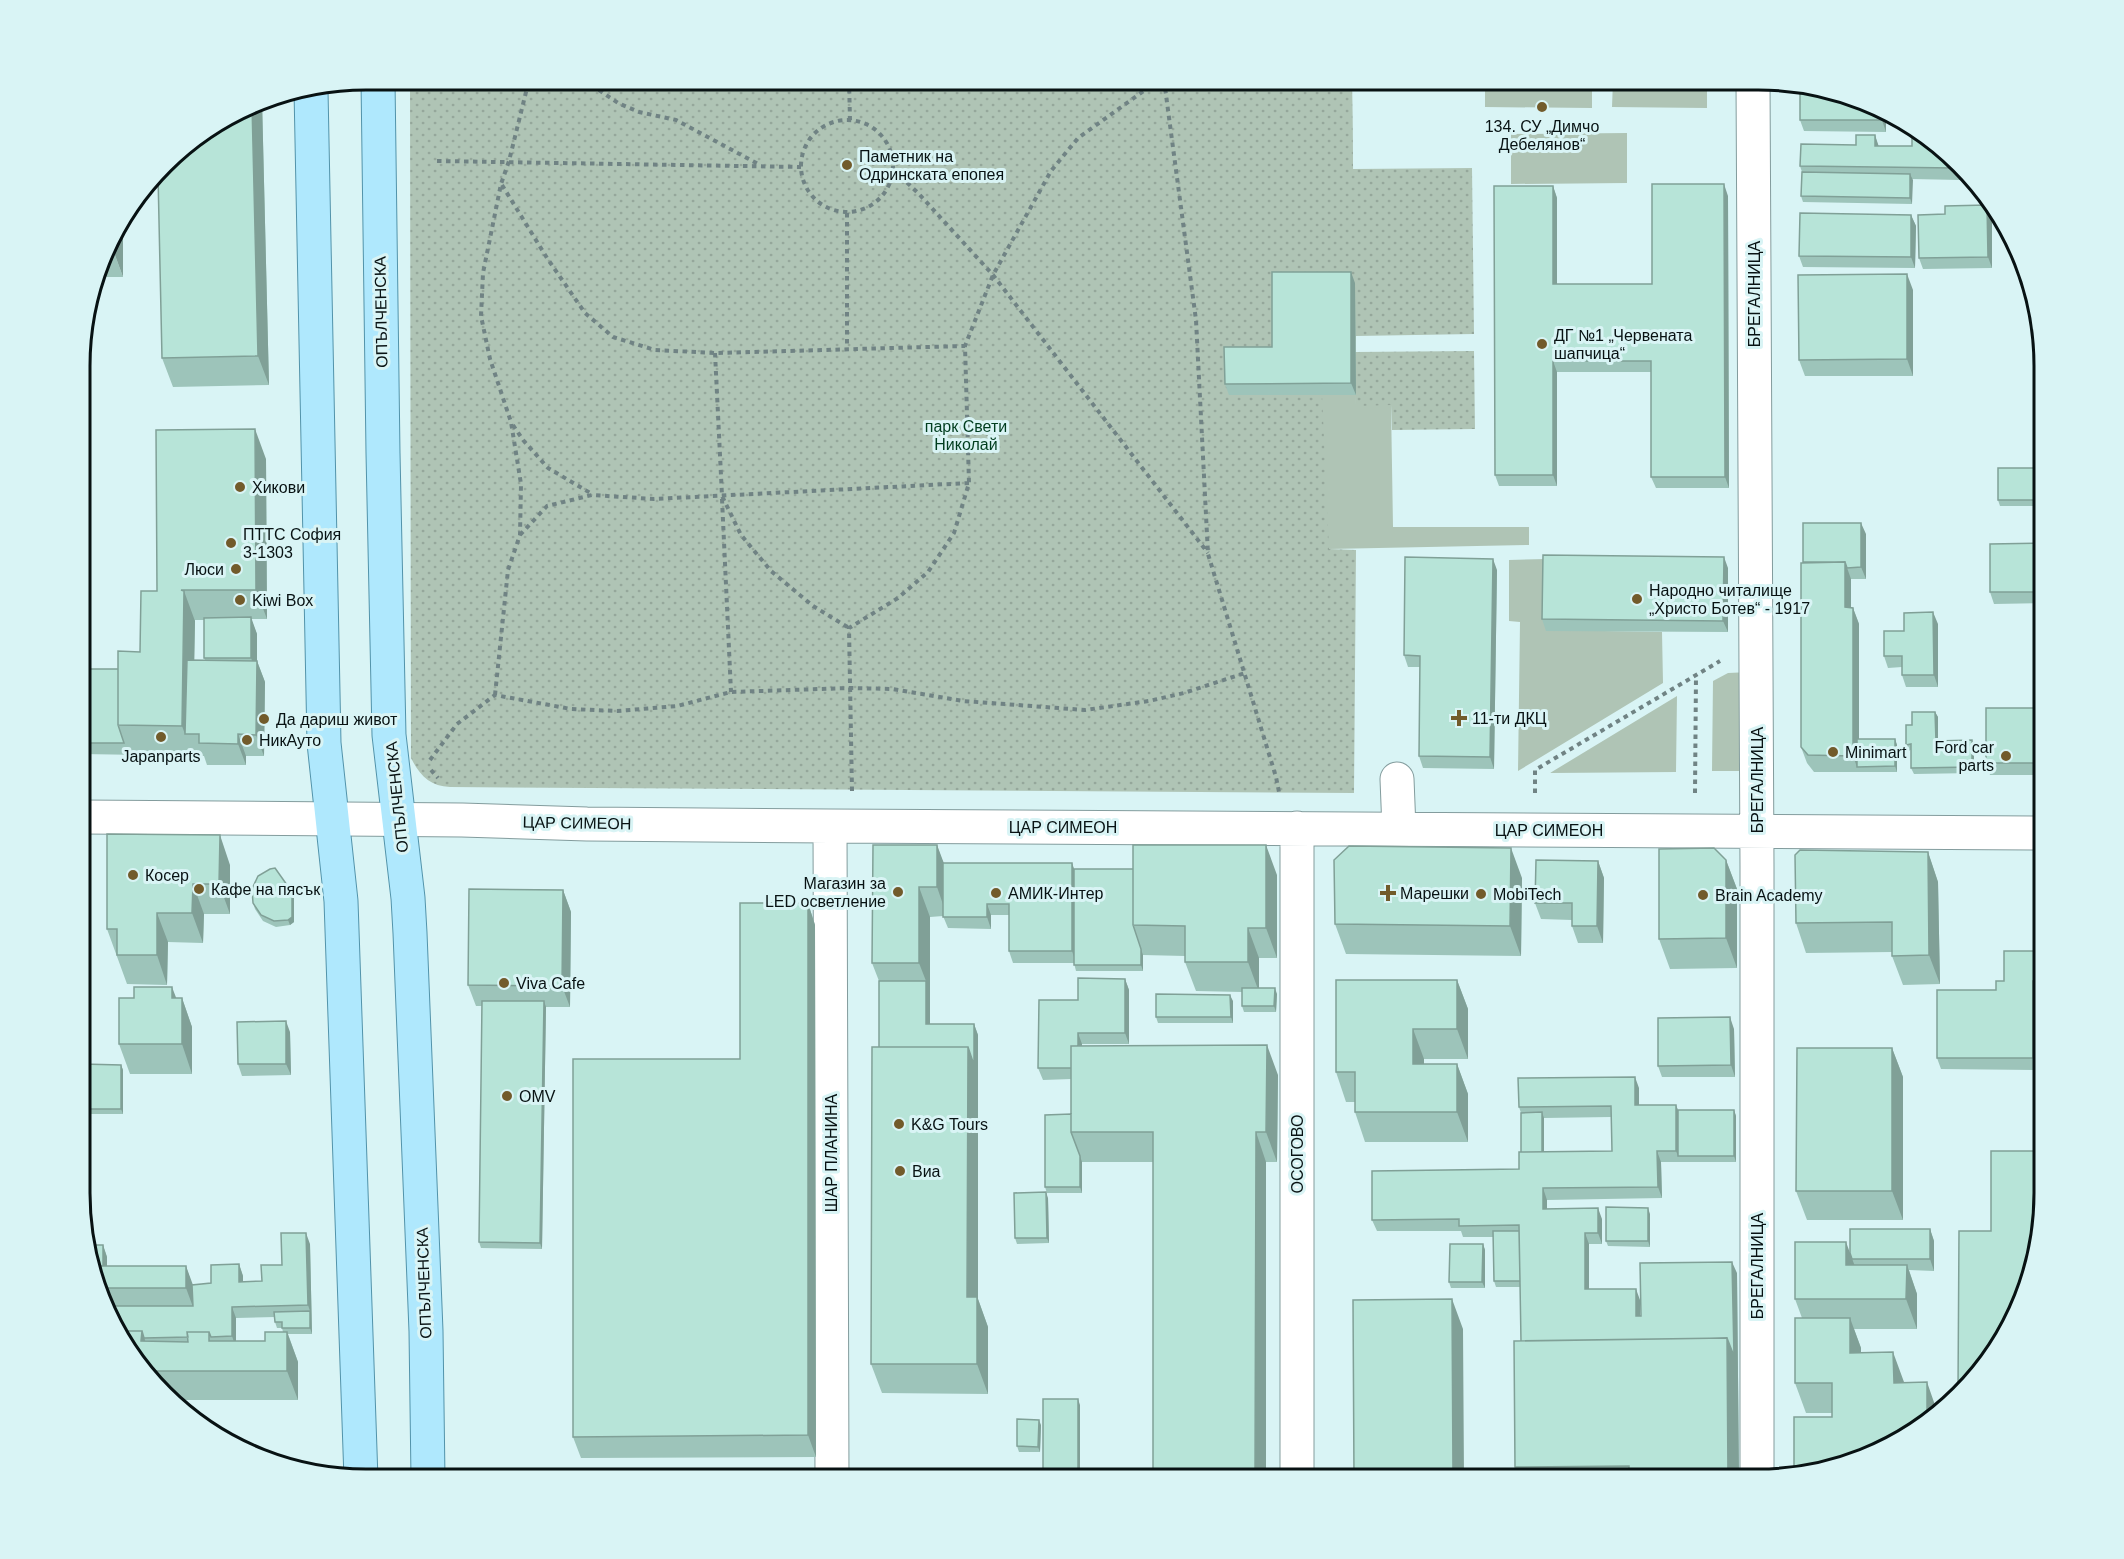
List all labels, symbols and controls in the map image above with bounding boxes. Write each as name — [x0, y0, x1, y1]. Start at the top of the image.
marker: 134. СУ „Димчо Дебелянов“ — [1535, 100, 1549, 114]
place label: 134. СУ „Димчо Дебелянов“ — [1485, 118, 1599, 153]
place label: Паметник на Одринската епопея — [859, 148, 1004, 183]
marker: Паметник на Одринската епопея — [840, 158, 854, 172]
street label: БРЕГАЛНИЦА — [1746, 240, 1763, 347]
street label: ОПЪЛЧЕНСКА — [372, 256, 390, 368]
place label: ДГ №1 „Червената шапчица“ — [1554, 327, 1692, 362]
marker: ДГ №1 „Червената шапчица“ — [1535, 337, 1549, 351]
park label: парк Свети Николай — [925, 418, 1007, 453]
place label: Хикови — [252, 479, 305, 496]
marker: Хикови — [233, 480, 247, 494]
place label: ПТТС София 3-1303 — [243, 526, 341, 561]
marker: ПТТС София 3-1303 — [224, 536, 238, 550]
place label: Люси — [185, 561, 224, 578]
marker: Люси — [229, 562, 243, 576]
place label: Народно читалище „Христо Ботев“ - 1917 — [1649, 582, 1810, 617]
place label: Kiwi Box — [252, 592, 313, 609]
marker: Народно читалище „Христо Ботев“ - 1917 — [1630, 592, 1644, 606]
marker: Kiwi Box — [233, 593, 247, 607]
marker: 11-ти ДКЦ — [1450, 709, 1468, 727]
place label: 11-ти ДКЦ — [1472, 710, 1547, 727]
place label: Да дариш живот — [276, 711, 398, 728]
marker: Да дариш живот — [257, 712, 271, 726]
street label: БРЕГАЛНИЦА — [1749, 726, 1766, 833]
marker: Japanparts — [154, 730, 168, 744]
place label: НикАуто — [259, 732, 321, 749]
marker: НикАуто — [240, 733, 254, 747]
place label: Ford car parts — [1934, 739, 1995, 774]
street label: ОПЪЛЧЕНСКА — [383, 740, 411, 853]
place label: Minimart — [1845, 744, 1907, 761]
marker: Minimart — [1826, 745, 1840, 759]
place label: Japanparts — [121, 748, 201, 765]
marker: Ford car parts — [1999, 749, 2013, 763]
street label: ЦАР СИМЕОН — [523, 814, 631, 832]
street label: ЦАР СИМЕОН — [1009, 819, 1117, 836]
street label: ЦАР СИМЕОН — [1495, 822, 1603, 839]
place label: Косер — [145, 867, 189, 884]
marker: Косер — [126, 868, 140, 882]
place label: Магазин за LED осветление — [765, 875, 886, 910]
place label: Кафе на пясък — [211, 881, 321, 898]
marker: Кафе на пясък — [192, 882, 206, 896]
marker: Магазин за LED осветление — [891, 885, 905, 899]
place label: АМИК-Интер — [1008, 885, 1104, 902]
place label: Марешки — [1400, 885, 1469, 902]
marker: АМИК-Интер — [989, 886, 1003, 900]
marker: Марешки — [1381, 886, 1395, 900]
place label: MobiTech — [1493, 886, 1561, 903]
marker: MobiTech — [1474, 887, 1488, 901]
place label: Brain Academy — [1715, 887, 1823, 904]
marker: Brain Academy — [1696, 888, 1710, 902]
place label: Viva Cafe — [516, 975, 585, 992]
marker: Viva Cafe — [497, 976, 511, 990]
place label: OMV — [519, 1088, 556, 1105]
marker: OMV — [500, 1089, 514, 1103]
street label: ШАР ПЛАНИНА — [823, 1093, 840, 1212]
street label: ОСОГОВО — [1289, 1115, 1306, 1193]
place label: K&G Tours — [911, 1116, 988, 1133]
marker: K&G Tours — [892, 1117, 906, 1131]
place label: Виа — [912, 1163, 941, 1180]
marker: Виа — [893, 1164, 907, 1178]
street label: БРЕГАЛНИЦА — [1749, 1212, 1766, 1319]
street label: ОПЪЛЧЕНСКА — [414, 1227, 434, 1339]

